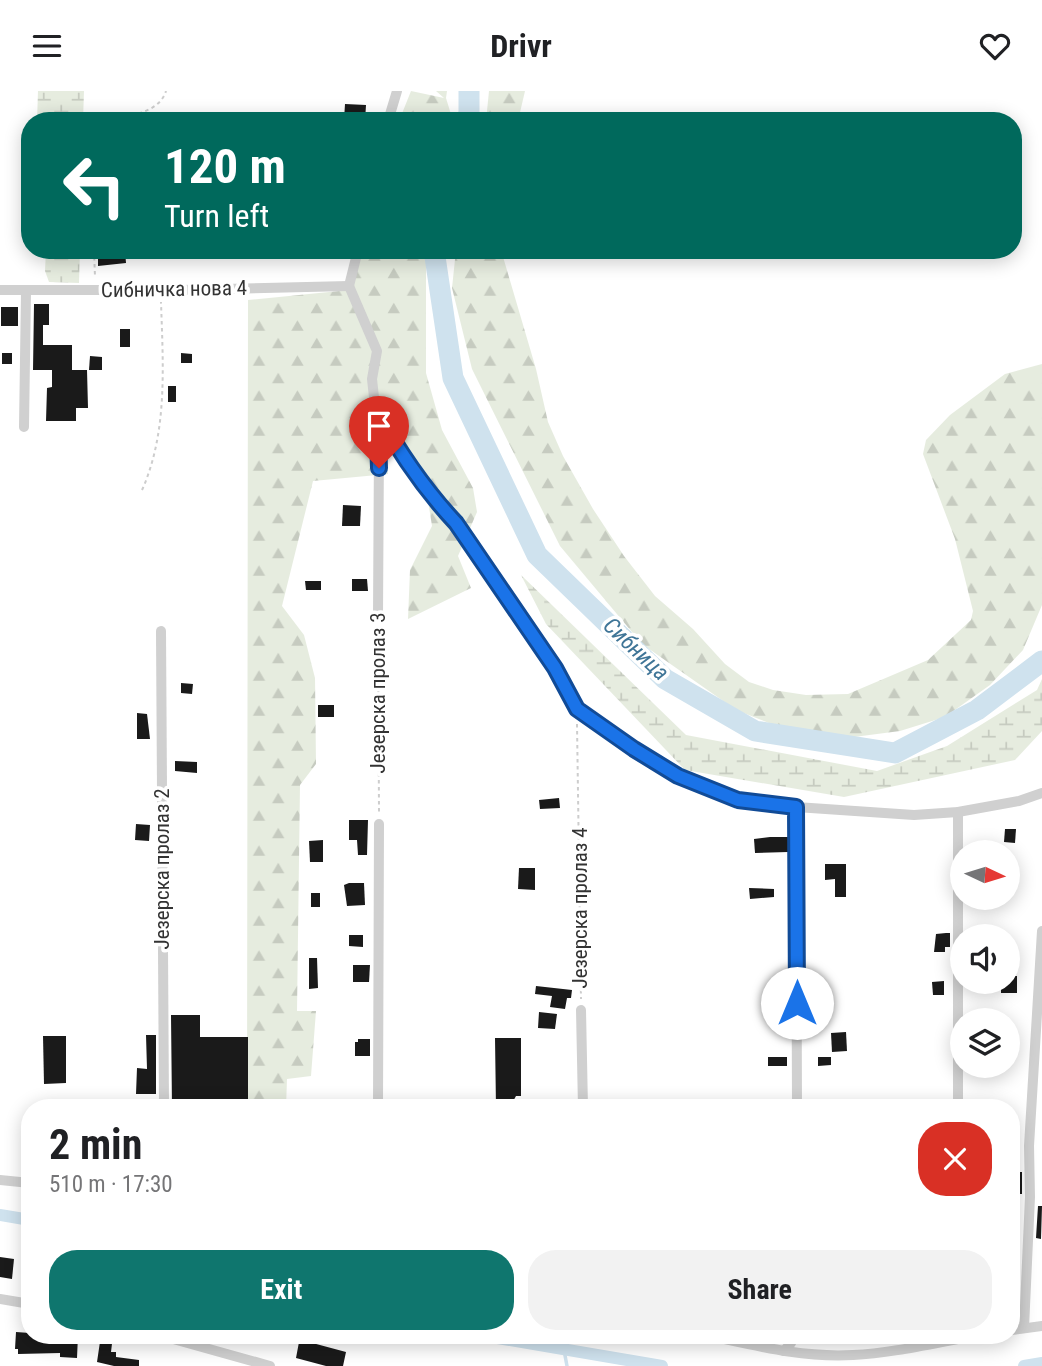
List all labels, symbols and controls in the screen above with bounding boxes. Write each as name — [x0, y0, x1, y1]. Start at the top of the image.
icon: menu — [28, 27, 66, 65]
text: Drivr — [490, 27, 552, 65]
icon: heart — [976, 27, 1014, 65]
text: 120 m — [164, 138, 286, 195]
icon: left — [49, 140, 140, 231]
text: Turn left — [164, 197, 269, 235]
street label: Сибничка нова 4 — [101, 276, 247, 302]
pin — [349, 396, 409, 468]
icon: arrive — [360, 407, 398, 445]
street label: Језерска пролаз 3 — [366, 612, 390, 774]
water label: Сибница — [598, 612, 674, 686]
street label: Језерска пролаз 2 — [150, 788, 174, 950]
street label: Језерска пролаз 4 — [568, 827, 592, 989]
north arrow — [950, 840, 1020, 910]
map controls — [950, 840, 1020, 1078]
button: sound — [950, 924, 1020, 994]
position arrow — [760, 966, 834, 1040]
button: layers — [950, 1008, 1020, 1078]
text: 2 min — [49, 1120, 142, 1169]
button: close — [918, 1122, 992, 1196]
text: 510 m · 17:30 — [49, 1171, 173, 1198]
button: Exit — [49, 1250, 514, 1330]
button: Share — [528, 1250, 992, 1330]

